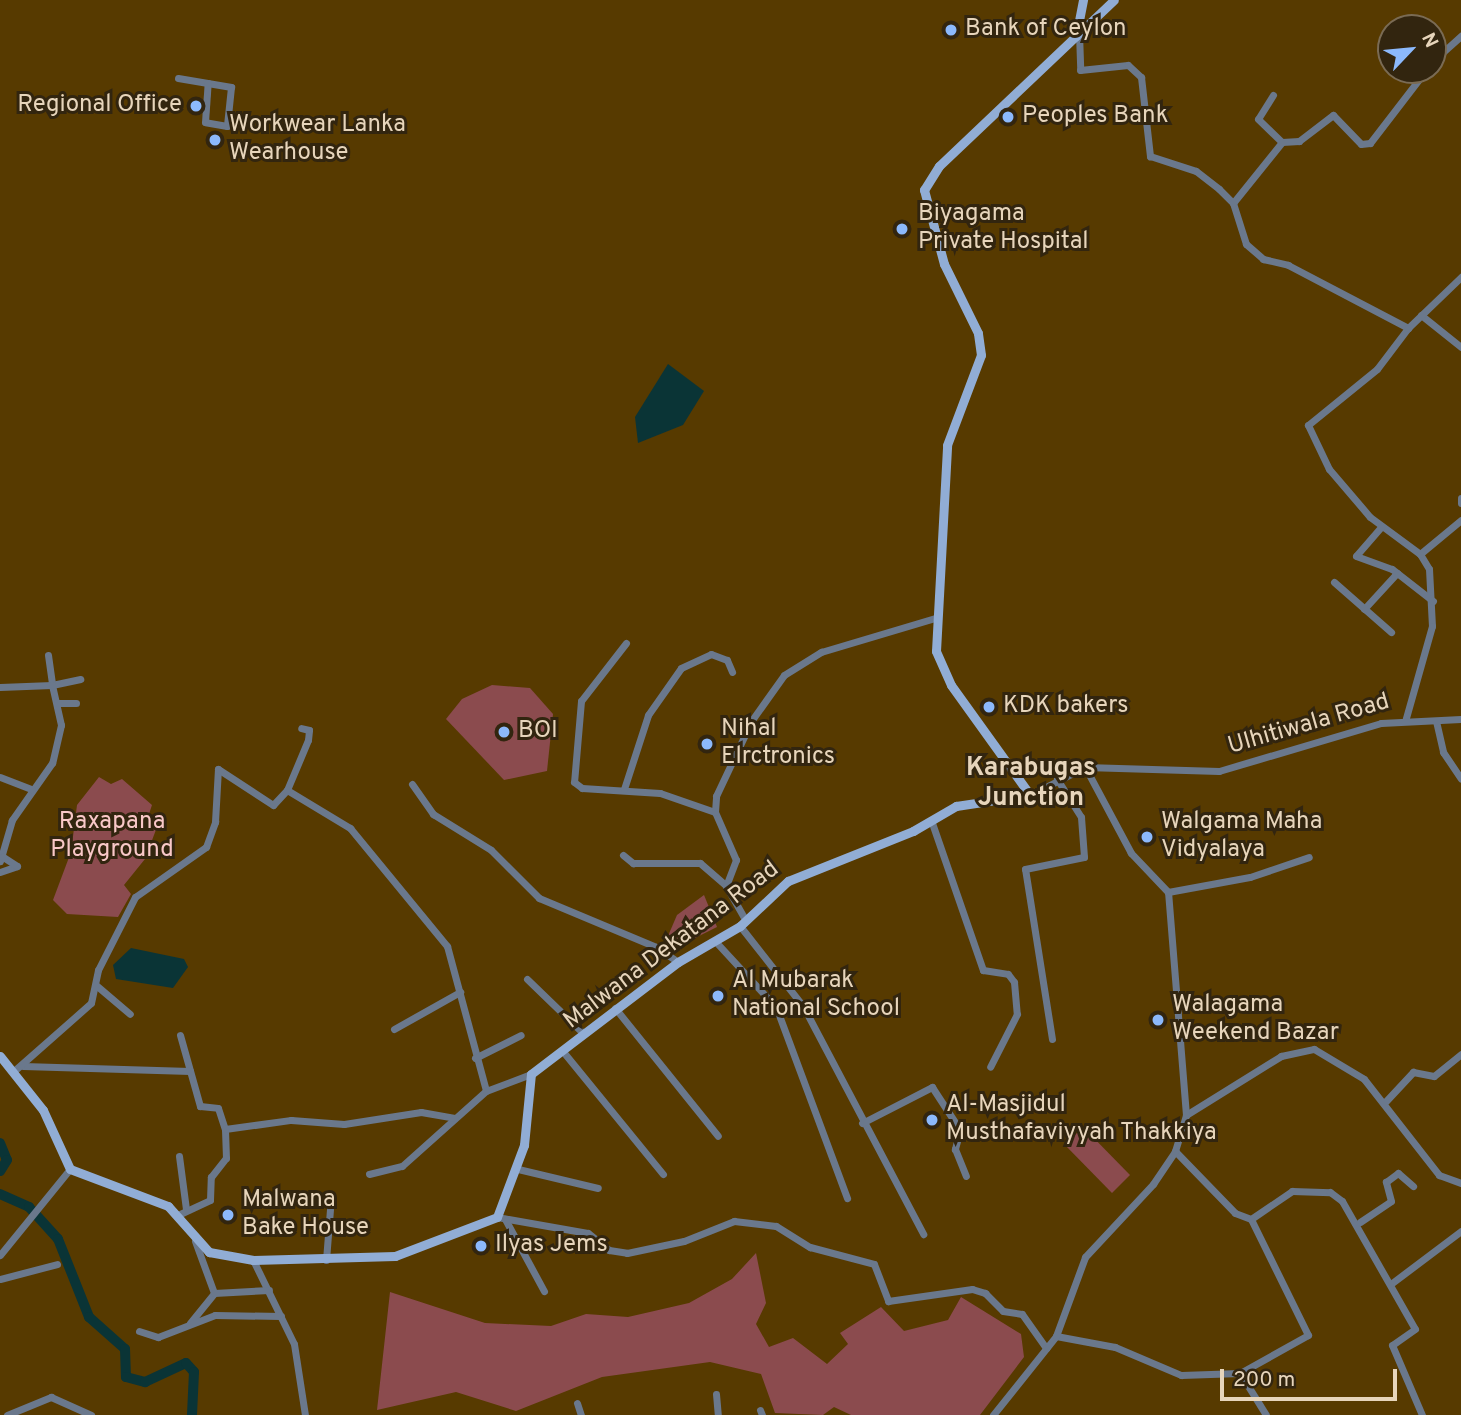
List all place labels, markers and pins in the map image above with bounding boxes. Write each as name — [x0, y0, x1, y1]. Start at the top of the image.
place label: Bank of Ceylon — [965, 16, 1126, 44]
marker: Bank of Ceylon — [943, 22, 959, 38]
place label: Regional Office — [17, 92, 182, 120]
marker: Regional Office — [188, 98, 204, 114]
place label: Peoples Bank — [1022, 103, 1168, 131]
marker: Peoples Bank — [1000, 109, 1016, 125]
place label: Workwear Lanka Wearhouse — [229, 112, 406, 168]
marker: Workwear Lanka Wearhouse — [207, 132, 223, 148]
place label: Biyagama Private Hospital — [918, 201, 1089, 257]
marker: Biyagama Private Hospital — [892, 219, 912, 239]
place label: KDK bakers — [1003, 693, 1129, 721]
marker: KDK bakers — [981, 699, 997, 715]
place label: Nihal Elrctronics — [721, 716, 835, 772]
place label: BOI — [518, 718, 558, 746]
marker: BOI — [496, 724, 512, 740]
marker: Nihal Elrctronics — [699, 736, 715, 752]
place label: Walgama Maha Vidyalaya — [1161, 809, 1322, 865]
marker: Walgama Maha Vidyalaya — [1139, 829, 1155, 845]
place label: Al Mubarak National School — [732, 968, 900, 1024]
marker: Al Mubarak National School — [710, 988, 726, 1004]
place label: Walagama Weekend Bazar — [1172, 992, 1339, 1048]
marker: Walagama Weekend Bazar — [1150, 1012, 1166, 1028]
place label: Al-Masjidul Musthafaviyyah Thakkiya — [946, 1092, 1218, 1148]
marker: Al-Masjidul Musthafaviyyah Thakkiya — [924, 1112, 940, 1128]
place label: Malwana Bake House — [242, 1187, 369, 1243]
marker: Malwana Bake House — [220, 1207, 236, 1223]
place label: Ilyas Jems — [495, 1232, 608, 1260]
marker: Ilyas Jems — [473, 1238, 489, 1254]

